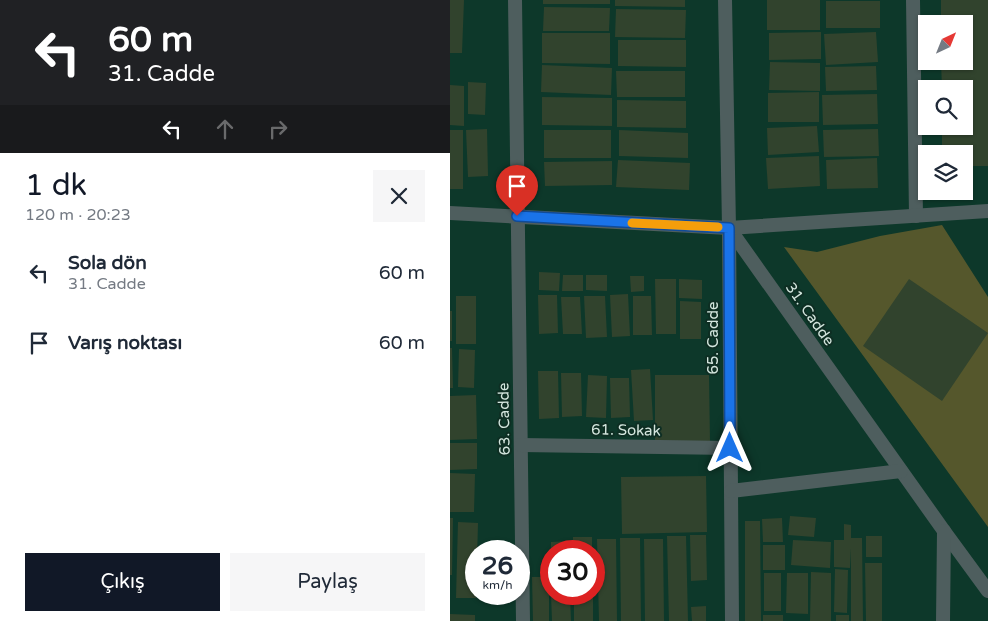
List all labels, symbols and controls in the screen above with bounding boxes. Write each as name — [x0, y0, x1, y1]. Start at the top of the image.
north arrow — [918, 15, 972, 70]
map controls — [918, 15, 973, 200]
text: 60 m — [108, 19, 193, 61]
icon: left — [25, 20, 90, 85]
text: 31. Cadde — [108, 61, 215, 87]
button: search — [918, 80, 973, 135]
icon: left — [158, 115, 186, 143]
icon: ahead — [211, 115, 239, 143]
icon: right — [264, 115, 292, 143]
button: layers — [918, 145, 973, 200]
pin — [496, 165, 538, 216]
text: 1 dk — [25, 167, 87, 204]
button: close — [373, 170, 425, 222]
icon: arrive — [503, 172, 531, 200]
text: 120 m · 20:23 — [25, 205, 131, 225]
text: Sola dön — [68, 252, 147, 274]
icon: left — [25, 259, 53, 287]
text: 60 m — [379, 262, 425, 284]
text: 31. Cadde — [68, 274, 146, 294]
street label: 31. Cadde — [782, 279, 838, 349]
street label: 65. Cadde — [704, 302, 722, 374]
icon: arrive — [25, 329, 53, 357]
text: Varış noktası — [68, 332, 182, 354]
text: 60 m — [379, 332, 425, 354]
street label: 63. Cadde — [494, 382, 514, 456]
street label: 61. Sokak — [591, 420, 661, 440]
position arrow — [703, 421, 755, 473]
speed limit sign: 30 — [540, 540, 605, 605]
text: 26 — [482, 551, 513, 581]
button: Çıkış — [25, 553, 220, 611]
button: Paylaş — [230, 553, 425, 611]
text: km/h — [482, 578, 513, 592]

